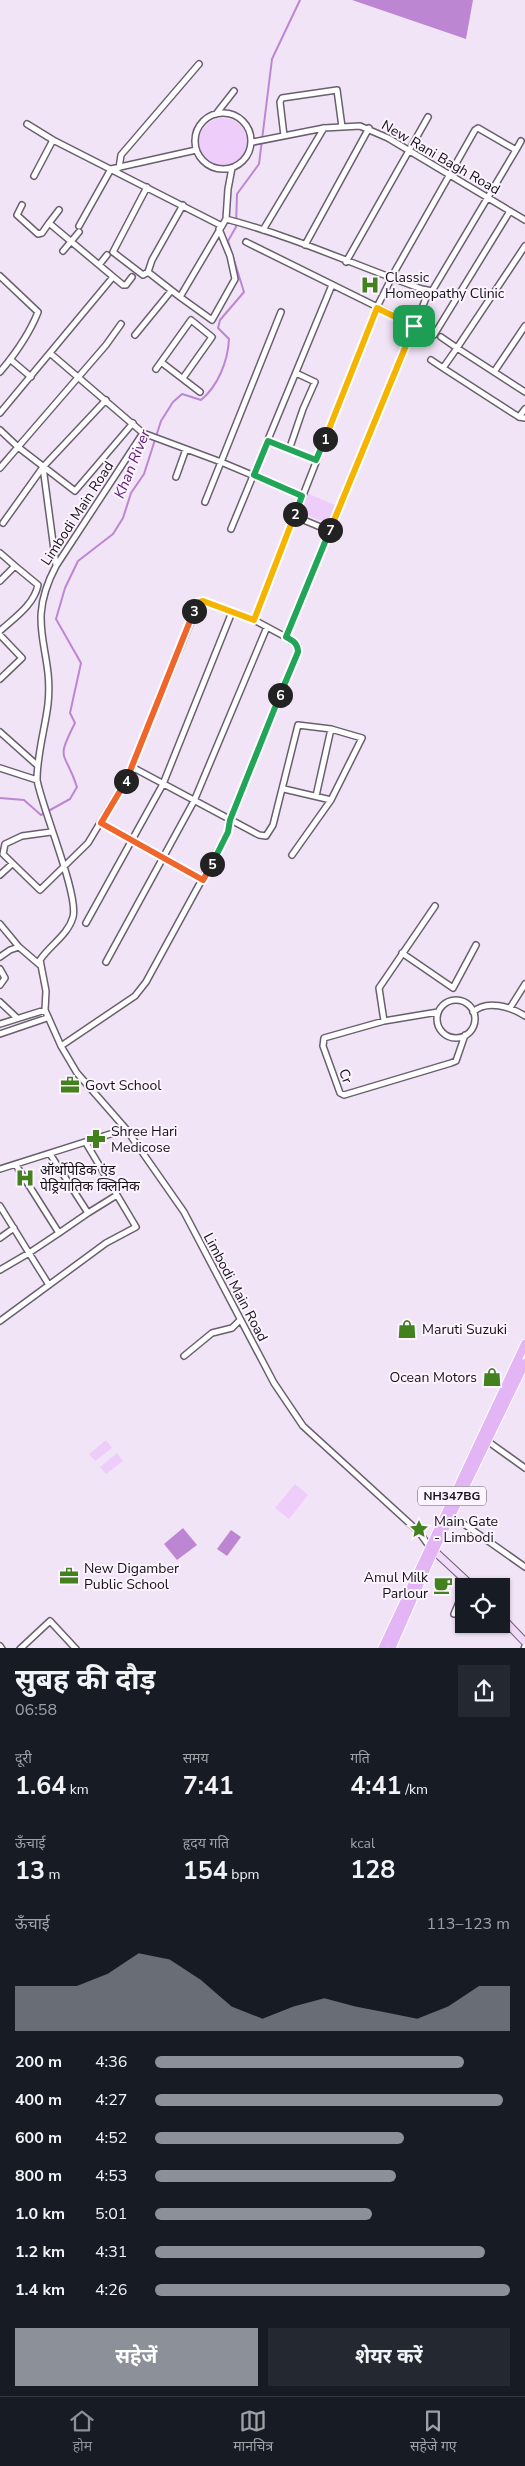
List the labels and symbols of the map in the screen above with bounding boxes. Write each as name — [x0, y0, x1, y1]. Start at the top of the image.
street label: New Rani Bagh Road — [378, 116, 503, 199]
place label: Classic Homeopathy Clinic — [385, 268, 505, 303]
hospital icon: Classic Homeopathy Clinic — [359, 274, 381, 296]
pin — [393, 305, 435, 347]
water label: Khan River — [109, 426, 155, 501]
pin: 1 — [312, 426, 338, 452]
street label: Limbodi Main Road — [37, 458, 118, 569]
pin: 2 — [282, 502, 308, 526]
pin: 7 — [318, 518, 342, 542]
pin: 3 — [182, 598, 206, 624]
pin: 6 — [268, 682, 292, 708]
pin: 4 — [114, 768, 138, 794]
pin: 5 — [200, 852, 224, 876]
street label: Cr — [334, 1066, 357, 1086]
office icon: Govt School — [59, 1074, 81, 1096]
place label: Govt School — [85, 1076, 162, 1095]
place label: Shree Hari Medicose — [111, 1122, 177, 1157]
pharmacy icon: Shree Hari Medicose — [85, 1128, 107, 1150]
place label: ऑर्थोपेडिक एंड पेड्रियातिक क्लिनिक — [40, 1161, 140, 1196]
hospital icon: ऑर्थोपेडिक एंड पेड्रियातिक क्लिनिक — [14, 1167, 36, 1189]
street label: Limbodi Main Road — [199, 1230, 272, 1345]
shop icon: Maruti Suzuki — [396, 1318, 418, 1340]
place label: Maruti Suzuki — [422, 1320, 507, 1339]
shop icon: Ocean Motors — [481, 1366, 503, 1388]
place label: Ocean Motors — [390, 1368, 477, 1387]
road number: NH347BG — [418, 1486, 486, 1505]
place label: Main Gate - Limbodi — [434, 1512, 498, 1547]
place icon: Main Gate - Limbodi — [408, 1518, 430, 1540]
place label: New Digamber Public School — [84, 1559, 179, 1594]
office icon: New Digamber Public School — [58, 1565, 80, 1587]
place label: Amul Milk Parlour — [364, 1568, 429, 1603]
cafe icon: Amul Milk Parlour — [432, 1574, 454, 1596]

